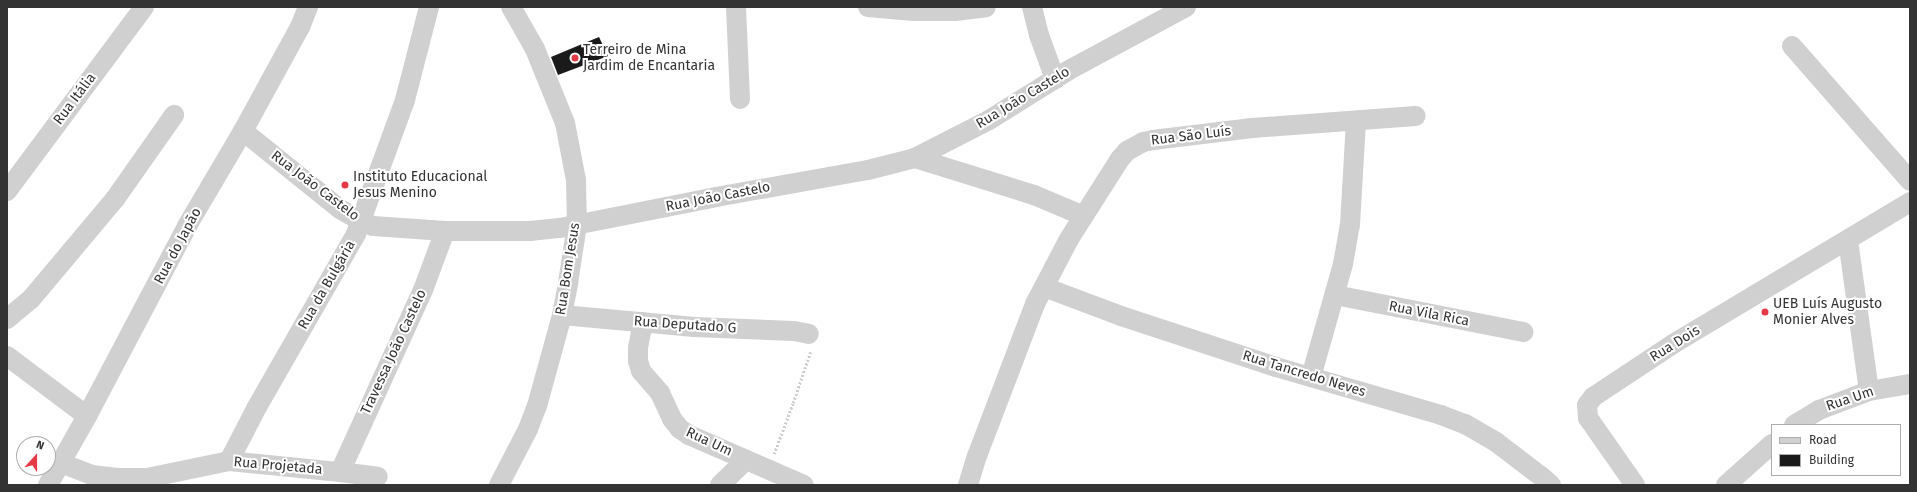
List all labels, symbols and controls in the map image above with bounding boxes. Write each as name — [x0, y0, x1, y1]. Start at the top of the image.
place label: Terreiro de Mina Jardim de Encantaria — [583, 42, 715, 74]
marker: Terreiro de Mina Jardim de Encantaria — [570, 53, 580, 63]
street label: Rua João Castelo — [973, 63, 1073, 133]
street label: Rua Itália — [50, 70, 100, 128]
street label: Rua São Luís — [1150, 123, 1232, 149]
street label: Rua João Castelo — [268, 147, 362, 225]
place label: Instituto Educacional Jesus Menino — [353, 169, 487, 202]
street label: Rua João Castelo — [664, 179, 772, 215]
marker: Instituto Educacional Jesus Menino — [340, 180, 350, 190]
street label: Rua do Japão — [151, 205, 205, 287]
street label: Rua Bom Jesus — [552, 222, 584, 316]
street label: Rua da Bulgária — [295, 237, 359, 333]
street label: Travessa João Castelo — [358, 287, 430, 417]
place label: UEB Luís Augusto Monier Alves — [1773, 296, 1882, 328]
street label: Rua Vila Rica — [1387, 298, 1471, 330]
marker: UEB Luís Augusto Monier Alves — [1760, 307, 1770, 317]
street label: Rua Deputado G — [633, 313, 737, 337]
street label: Rua Dois — [1647, 322, 1703, 366]
street label: Rua Tancredo Neves — [1240, 347, 1368, 401]
street label: Rua Um — [1824, 383, 1876, 415]
street label: Rua Um — [683, 424, 735, 460]
legend — [1771, 424, 1901, 476]
text: Road — [1809, 433, 1837, 447]
north arrow — [16, 436, 56, 476]
text: N — [34, 438, 46, 453]
text: Building — [1809, 453, 1854, 467]
street label: Rua Projetada — [233, 454, 323, 478]

